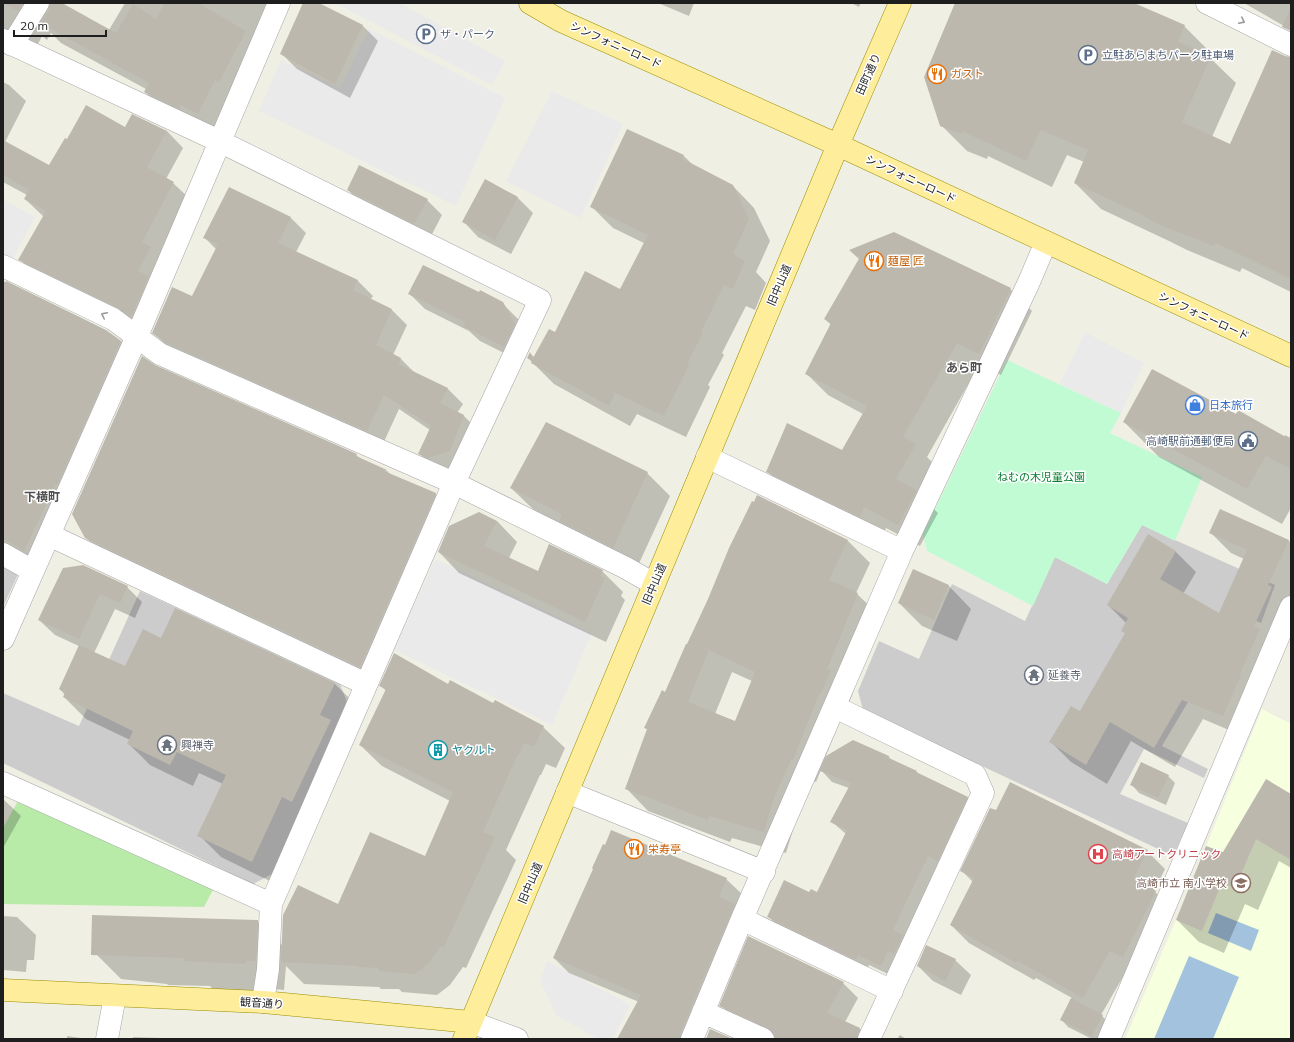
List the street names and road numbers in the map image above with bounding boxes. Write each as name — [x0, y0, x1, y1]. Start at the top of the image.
street label: シンフォニーロード — [568, 19, 664, 71]
street label: 田町通り — [853, 51, 883, 97]
street label: シンフォニーロード — [863, 152, 959, 206]
street label: 旧中山道 — [764, 262, 794, 308]
street label: シンフォニーロード — [1156, 289, 1252, 343]
street label: 旧中山道 — [639, 561, 669, 607]
street label: 旧中山道 — [515, 860, 545, 906]
street label: 観音通り — [240, 994, 284, 1012]

